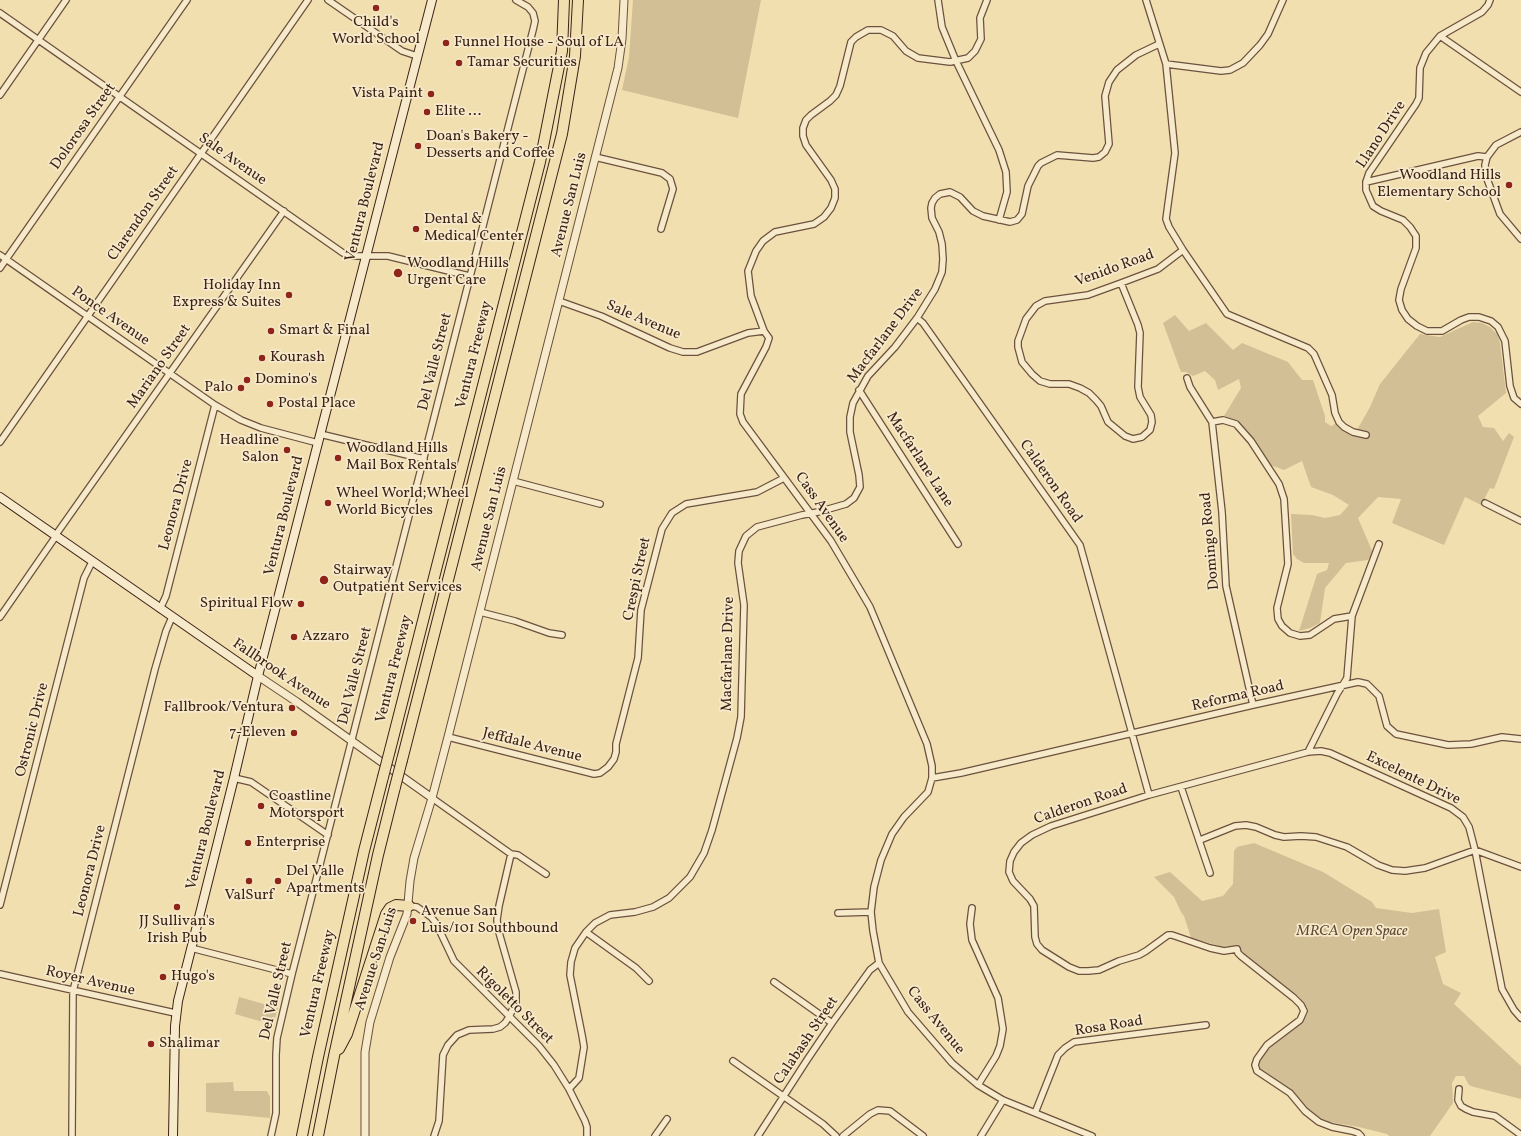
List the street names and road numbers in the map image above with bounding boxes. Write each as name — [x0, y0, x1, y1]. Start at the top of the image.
street label: Dolorosa Street — [47, 80, 121, 174]
street label: Llano Drive — [1354, 98, 1410, 172]
street label: Sale Avenue — [194, 130, 270, 190]
street label: Ventura Boulevard — [342, 140, 390, 264]
street label: Avenue San Luis — [548, 151, 592, 259]
street label: Clarendon Street — [105, 163, 183, 265]
street label: Venido Road — [1073, 246, 1157, 292]
street label: Ponce Avenue — [67, 283, 153, 351]
street label: Macfarlane Drive — [844, 285, 928, 387]
street label: Sale Avenue — [603, 297, 683, 345]
street label: Ventura Freeway — [453, 299, 497, 411]
street label: Del Valle Street — [415, 311, 457, 413]
street label: Mariano Street — [124, 321, 196, 413]
street label: Macfarlane Lane — [882, 409, 956, 511]
street label: Calderon Road — [1015, 437, 1085, 527]
street label: Ventura Boulevard — [261, 454, 309, 578]
street label: Leonora Drive — [156, 457, 198, 553]
street label: Avenue San Luis — [468, 465, 512, 573]
street label: Cass Avenue — [790, 469, 852, 547]
street label: Domingo Road — [1198, 491, 1224, 591]
street label: Crespi Street — [620, 536, 656, 622]
street label: Macfarlane Drive — [719, 597, 739, 711]
street label: Ventura Freeway — [373, 613, 417, 725]
street label: Del Valle Street — [335, 625, 377, 727]
street label: Fallbrook Avenue — [228, 635, 334, 715]
street label: Reforma Road — [1190, 678, 1286, 716]
street label: Ostronic Drive — [13, 681, 53, 779]
street label: Jeffdale Avenue — [481, 725, 583, 767]
street label: Excelente Drive — [1363, 748, 1463, 810]
street label: Ventura Boulevard — [183, 768, 231, 892]
street label: Calderon Road — [1032, 781, 1130, 829]
street label: Leonora Drive — [71, 823, 111, 919]
street label: Avenue San Luis — [352, 905, 402, 1013]
street label: Ventura Freeway — [298, 928, 340, 1040]
street label: Del Valle Street — [257, 940, 297, 1042]
street label: Royer Avenue — [44, 963, 136, 1001]
street label: Rigoletto Street — [471, 963, 557, 1049]
street label: Cass Avenue — [902, 983, 968, 1059]
street label: Calabash Street — [771, 993, 843, 1089]
street label: Rosa Road — [1074, 1013, 1144, 1041]

